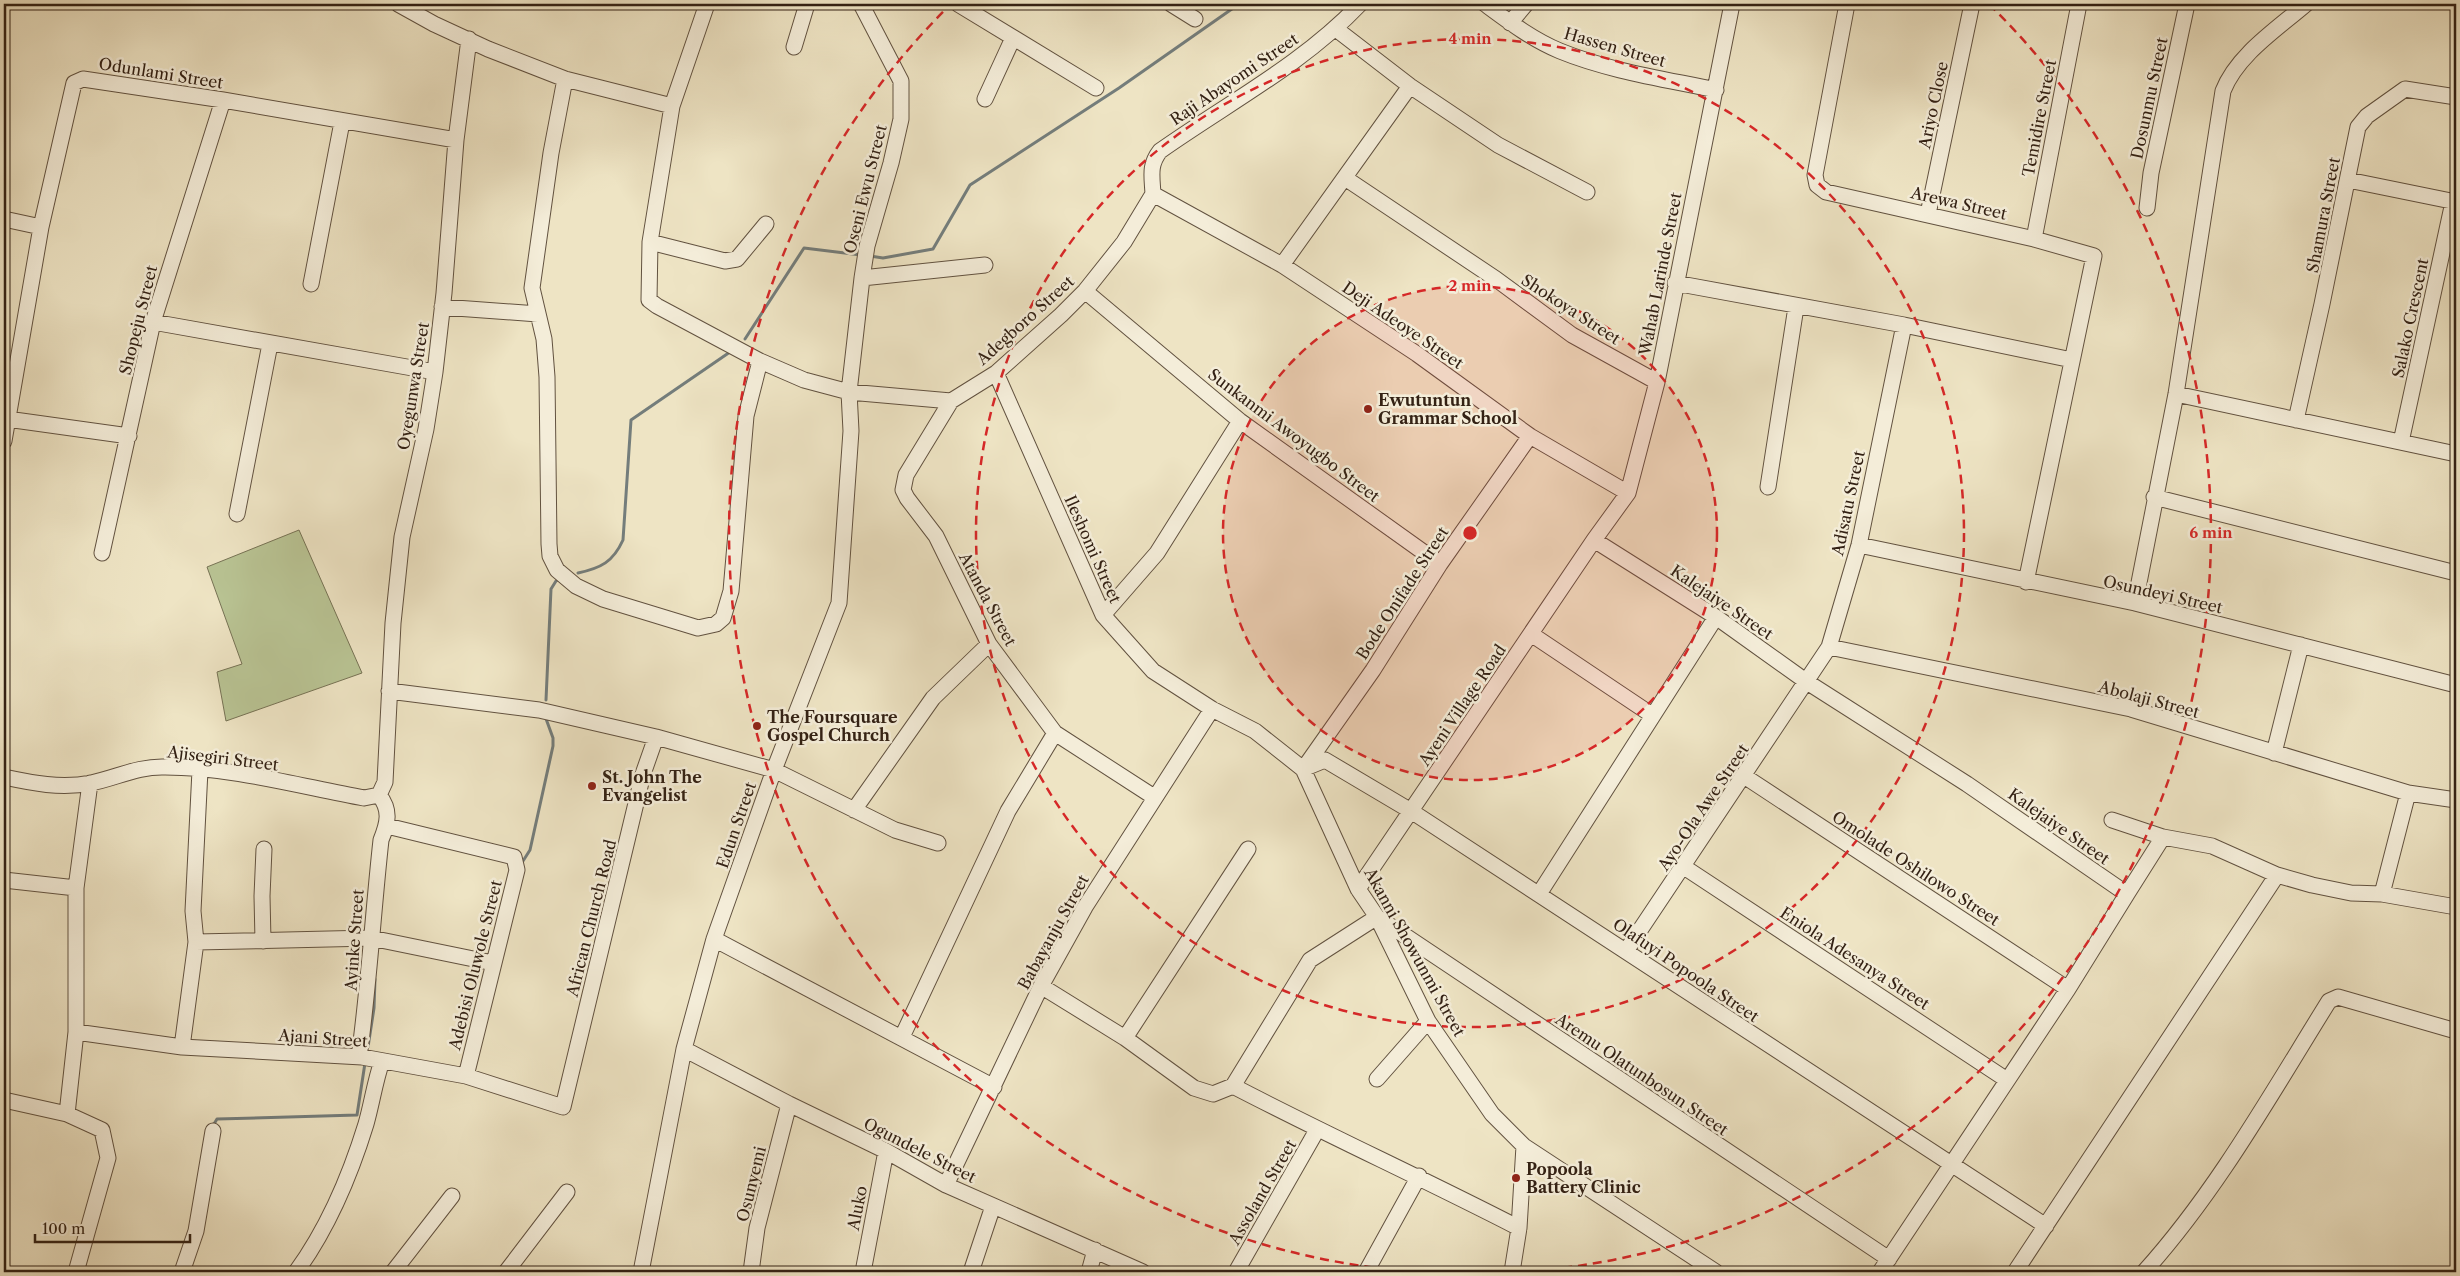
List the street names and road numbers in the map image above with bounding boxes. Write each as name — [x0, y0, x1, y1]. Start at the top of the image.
street label: Hassen Street — [1562, 23, 1668, 71]
street label: Raji Abayomi Street — [1166, 28, 1302, 129]
street label: Dosunmu Street — [2126, 35, 2172, 161]
street label: Odunlami Street — [97, 53, 225, 93]
street label: Temidire Street — [2018, 57, 2060, 178]
street label: Ariyo Close — [1914, 60, 1952, 151]
street label: Oseni Ewu Street — [839, 122, 891, 255]
street label: Shamura Street — [2302, 155, 2344, 274]
street label: Arewa Street — [1908, 182, 2009, 224]
street label: Wahab Larinde Street — [1634, 190, 1686, 358]
street label: Salako Crescent — [2388, 256, 2432, 380]
street label: Shopeju Street — [115, 263, 161, 377]
street label: Shokoya Street — [1518, 270, 1624, 349]
street label: Adegboro Street — [971, 271, 1078, 370]
street label: Deji Adeoye Street — [1339, 277, 1468, 373]
street label: Oyegunwa Street — [393, 320, 433, 451]
street label: Sunkanmi Awoyugbo Street — [1204, 364, 1384, 506]
street label: Adisatu Street — [1827, 448, 1869, 558]
street label: Ileshomi Street — [1060, 492, 1126, 606]
street label: Bode Onifade Street — [1352, 522, 1453, 663]
street label: Atanda Street — [954, 548, 1021, 650]
street label: Kalejaiye Street — [1667, 560, 1777, 644]
street label: Osundeyi Street — [2101, 571, 2225, 618]
street label: Ayeni Village Road — [1413, 640, 1510, 770]
street label: Abolaji Street — [2095, 676, 2202, 722]
street label: Ayo-Ola Awe Street — [1653, 740, 1753, 875]
street label: Ajisegiri Street — [165, 741, 280, 775]
street label: Edun Street — [712, 779, 760, 871]
street label: Kalejaiye Street — [2004, 784, 2114, 869]
street label: Omolade Oshilowo Street — [1828, 806, 2004, 930]
street label: African Church Road — [562, 837, 620, 1000]
street label: Akanni Showunmi Street — [1360, 863, 1470, 1040]
street label: Babayanju Street — [1013, 871, 1093, 993]
street label: Adebisi Oluwole Street — [444, 878, 506, 1053]
street label: Ayinke Street — [340, 888, 368, 992]
street label: Eniola Adesanya Street — [1777, 902, 1934, 1014]
street label: Olafuyi Popoola Street — [1609, 914, 1763, 1027]
street label: Aremu Olatunbosun Street — [1551, 1008, 1732, 1140]
street label: Ajani Street — [277, 1025, 369, 1051]
street label: Ogundele Street — [860, 1113, 980, 1187]
street label: Assoland Street — [1223, 1136, 1300, 1249]
street label: Osunyemi — [732, 1144, 770, 1224]
street label: Aluko — [843, 1184, 871, 1233]

